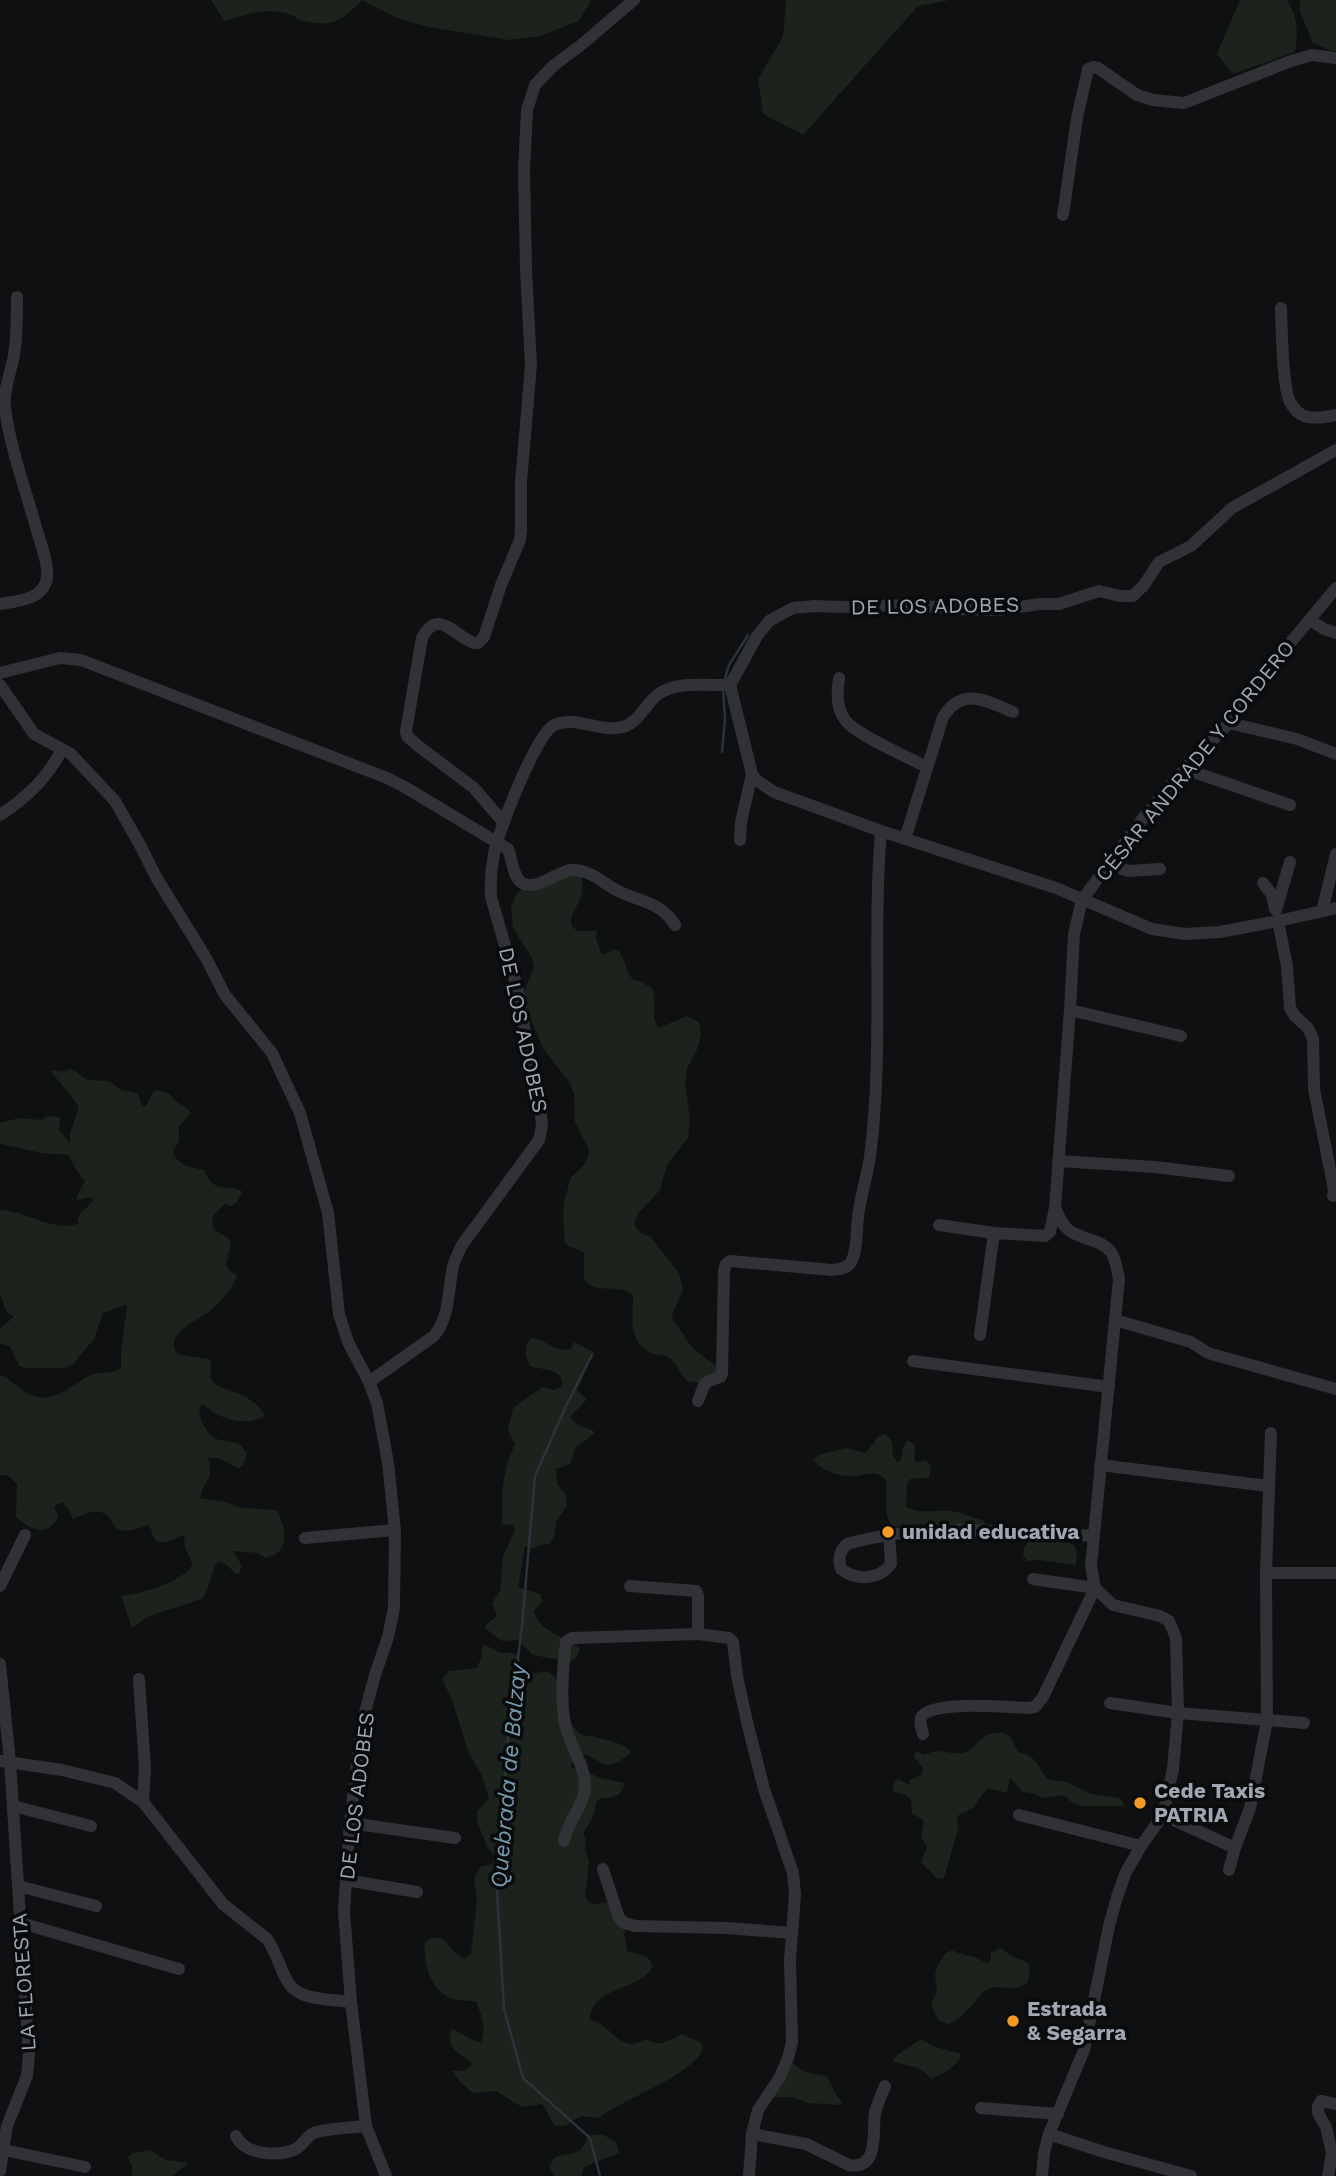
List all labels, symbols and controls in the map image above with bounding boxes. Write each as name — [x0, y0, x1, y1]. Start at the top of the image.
street label: DE LOS ADOBES — [851, 592, 1019, 619]
street label: CÉSAR ANDRADE Y CORDERO — [1090, 635, 1300, 886]
street label: DE LOS ADOBES — [494, 945, 553, 1115]
place label: unidad educativa — [902, 1519, 1080, 1544]
marker: unidad educativa — [880, 1524, 896, 1540]
water label: Quebrada de Balzay — [485, 1661, 532, 1889]
street label: DE LOS ADOBES — [334, 1711, 379, 1881]
place label: Cede Taxis PATRIA — [1154, 1778, 1265, 1827]
marker: Cede Taxis PATRIA — [1132, 1795, 1148, 1811]
street label: LA FLORESTA — [6, 1912, 41, 2052]
place label: Estrada & Segarra — [1027, 1996, 1127, 2045]
marker: Estrada & Segarra — [1005, 2013, 1021, 2029]

